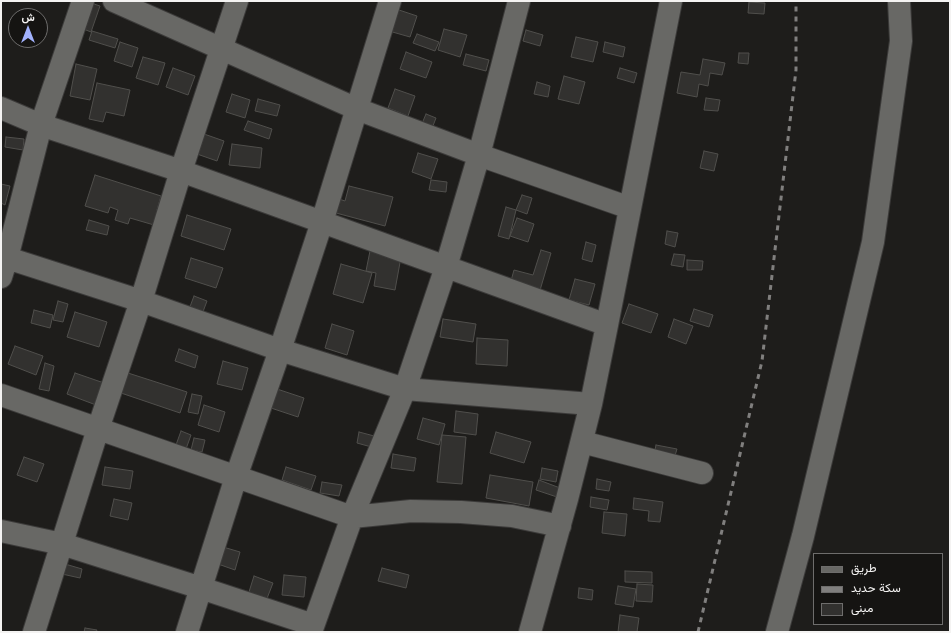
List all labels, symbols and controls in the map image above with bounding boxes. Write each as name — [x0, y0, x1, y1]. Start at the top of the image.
north arrow — [8, 8, 48, 48]
text: ش — [21, 10, 35, 24]
legend — [813, 553, 943, 625]
text: طريق — [851, 560, 876, 575]
text: سكة حديد — [851, 580, 901, 595]
text: مبنى — [851, 600, 873, 615]

